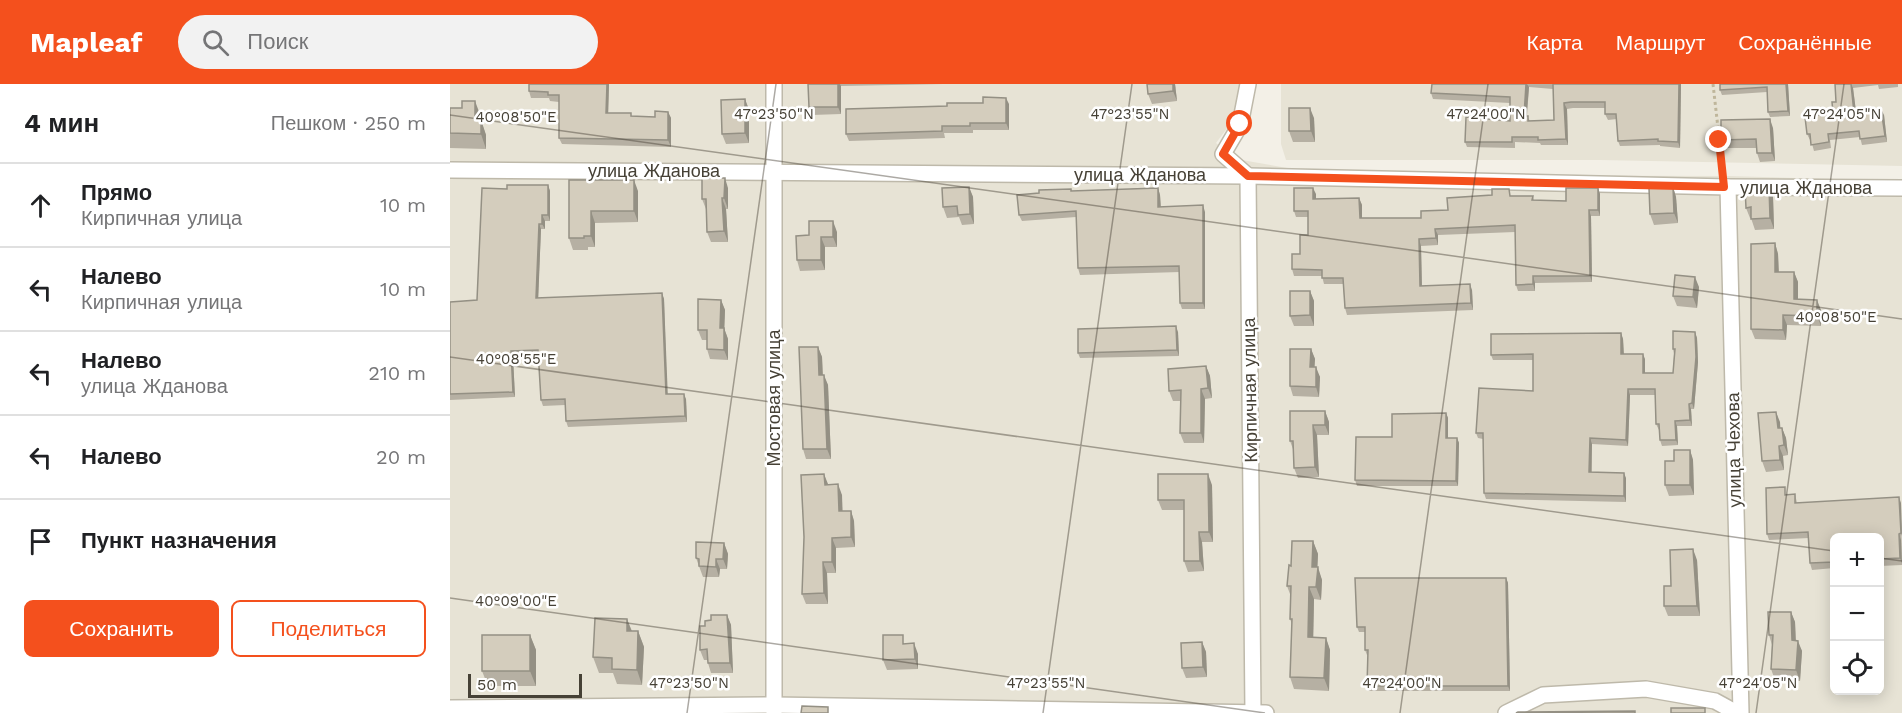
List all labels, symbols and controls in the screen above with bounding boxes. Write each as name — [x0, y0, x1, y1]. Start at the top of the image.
search box — [178, 15, 598, 69]
text: Mapleaf — [30, 26, 142, 59]
icon: search — [199, 26, 232, 59]
text: Поиск — [247, 29, 308, 54]
text: Карта — [1527, 30, 1583, 55]
text: Маршрут — [1616, 30, 1705, 55]
text: Сохранённые — [1738, 30, 1872, 55]
text: 47°23'50"N — [734, 105, 814, 123]
text: 47°23'55"N — [1090, 105, 1170, 123]
text: 47°24'00"N — [1446, 105, 1526, 123]
text: 47°24'05"N — [1802, 105, 1882, 123]
text: 4 мин — [24, 108, 99, 138]
text: 40°08'50"E — [475, 108, 557, 126]
route start — [1226, 110, 1252, 136]
text: Пешком · 250 m — [271, 111, 426, 135]
route end — [1705, 126, 1731, 152]
street label: улица Жданова — [588, 160, 721, 181]
street label: улица Жданова — [1074, 164, 1207, 185]
street label: улица Жданова — [1740, 177, 1873, 198]
text: Прямо — [81, 180, 152, 205]
icon: ahead — [24, 189, 57, 222]
text: 10 m — [380, 193, 426, 217]
text: Кирпичная улица — [81, 206, 242, 230]
text: Налево — [81, 264, 162, 289]
icon: left — [24, 273, 57, 306]
text: 10 m — [380, 277, 426, 301]
text: Кирпичная улица — [81, 290, 242, 314]
text: 40°08'50"E — [1795, 308, 1877, 326]
street label: Кирпичная улица — [1238, 316, 1261, 463]
street label: Мостовая улица — [763, 329, 784, 467]
text: Налево — [81, 348, 162, 373]
text: 40°08'55"E — [476, 350, 556, 368]
icon: left — [24, 357, 57, 390]
text: 210 m — [368, 361, 426, 385]
text: улица Жданова — [81, 374, 228, 398]
street label: улица Чехова — [1722, 391, 1745, 508]
icon: left — [24, 441, 57, 474]
text: Налево — [81, 444, 162, 469]
text: 20 m — [376, 445, 426, 469]
icon: arrive — [24, 525, 57, 558]
text: Пункт назначения — [81, 528, 277, 553]
map controls — [1830, 533, 1884, 695]
button: + — [1830, 533, 1884, 587]
button: − — [1830, 587, 1884, 641]
text: 40°09'00"E — [475, 592, 557, 610]
button: Сохранить — [24, 600, 219, 657]
button: Поделиться — [231, 600, 426, 657]
button: locate — [1830, 641, 1884, 695]
scale bar — [468, 671, 582, 698]
text: 47°23'50"N — [649, 674, 729, 692]
text: 47°23'55"N — [1006, 674, 1086, 692]
text: 47°24'00"N — [1362, 674, 1442, 692]
text: 47°24'05"N — [1718, 674, 1798, 692]
text: 50 m — [477, 675, 517, 694]

